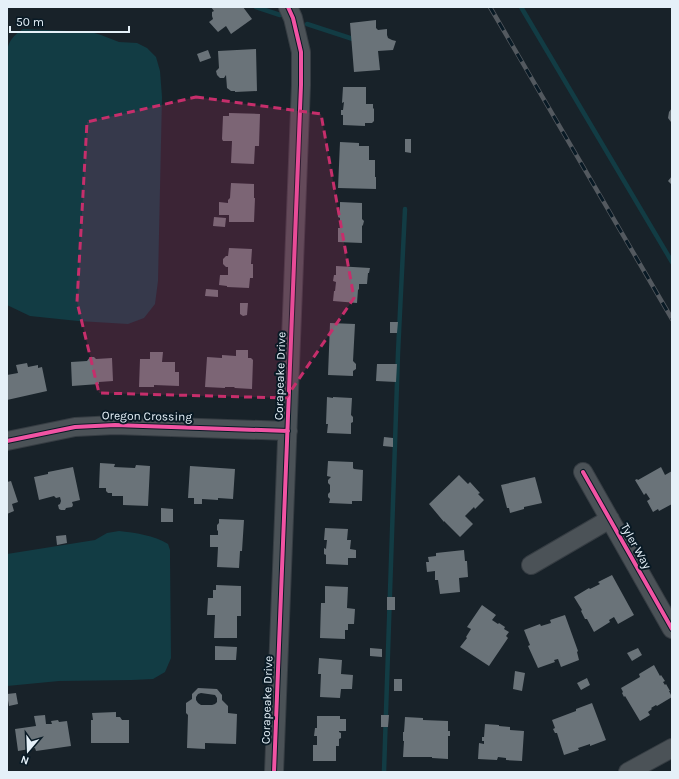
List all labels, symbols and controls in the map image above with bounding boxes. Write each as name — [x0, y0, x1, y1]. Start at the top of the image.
scale bar — [10, 8, 129, 34]
text: 50 m — [16, 15, 44, 29]
street label: Corapeake Drive — [271, 332, 289, 420]
street label: Oregon Crossing — [102, 408, 192, 424]
street label: Tyler Way — [618, 521, 654, 572]
street label: Corapeake Drive — [258, 656, 276, 744]
north arrow — [8, 731, 48, 771]
text: N — [19, 753, 31, 767]

